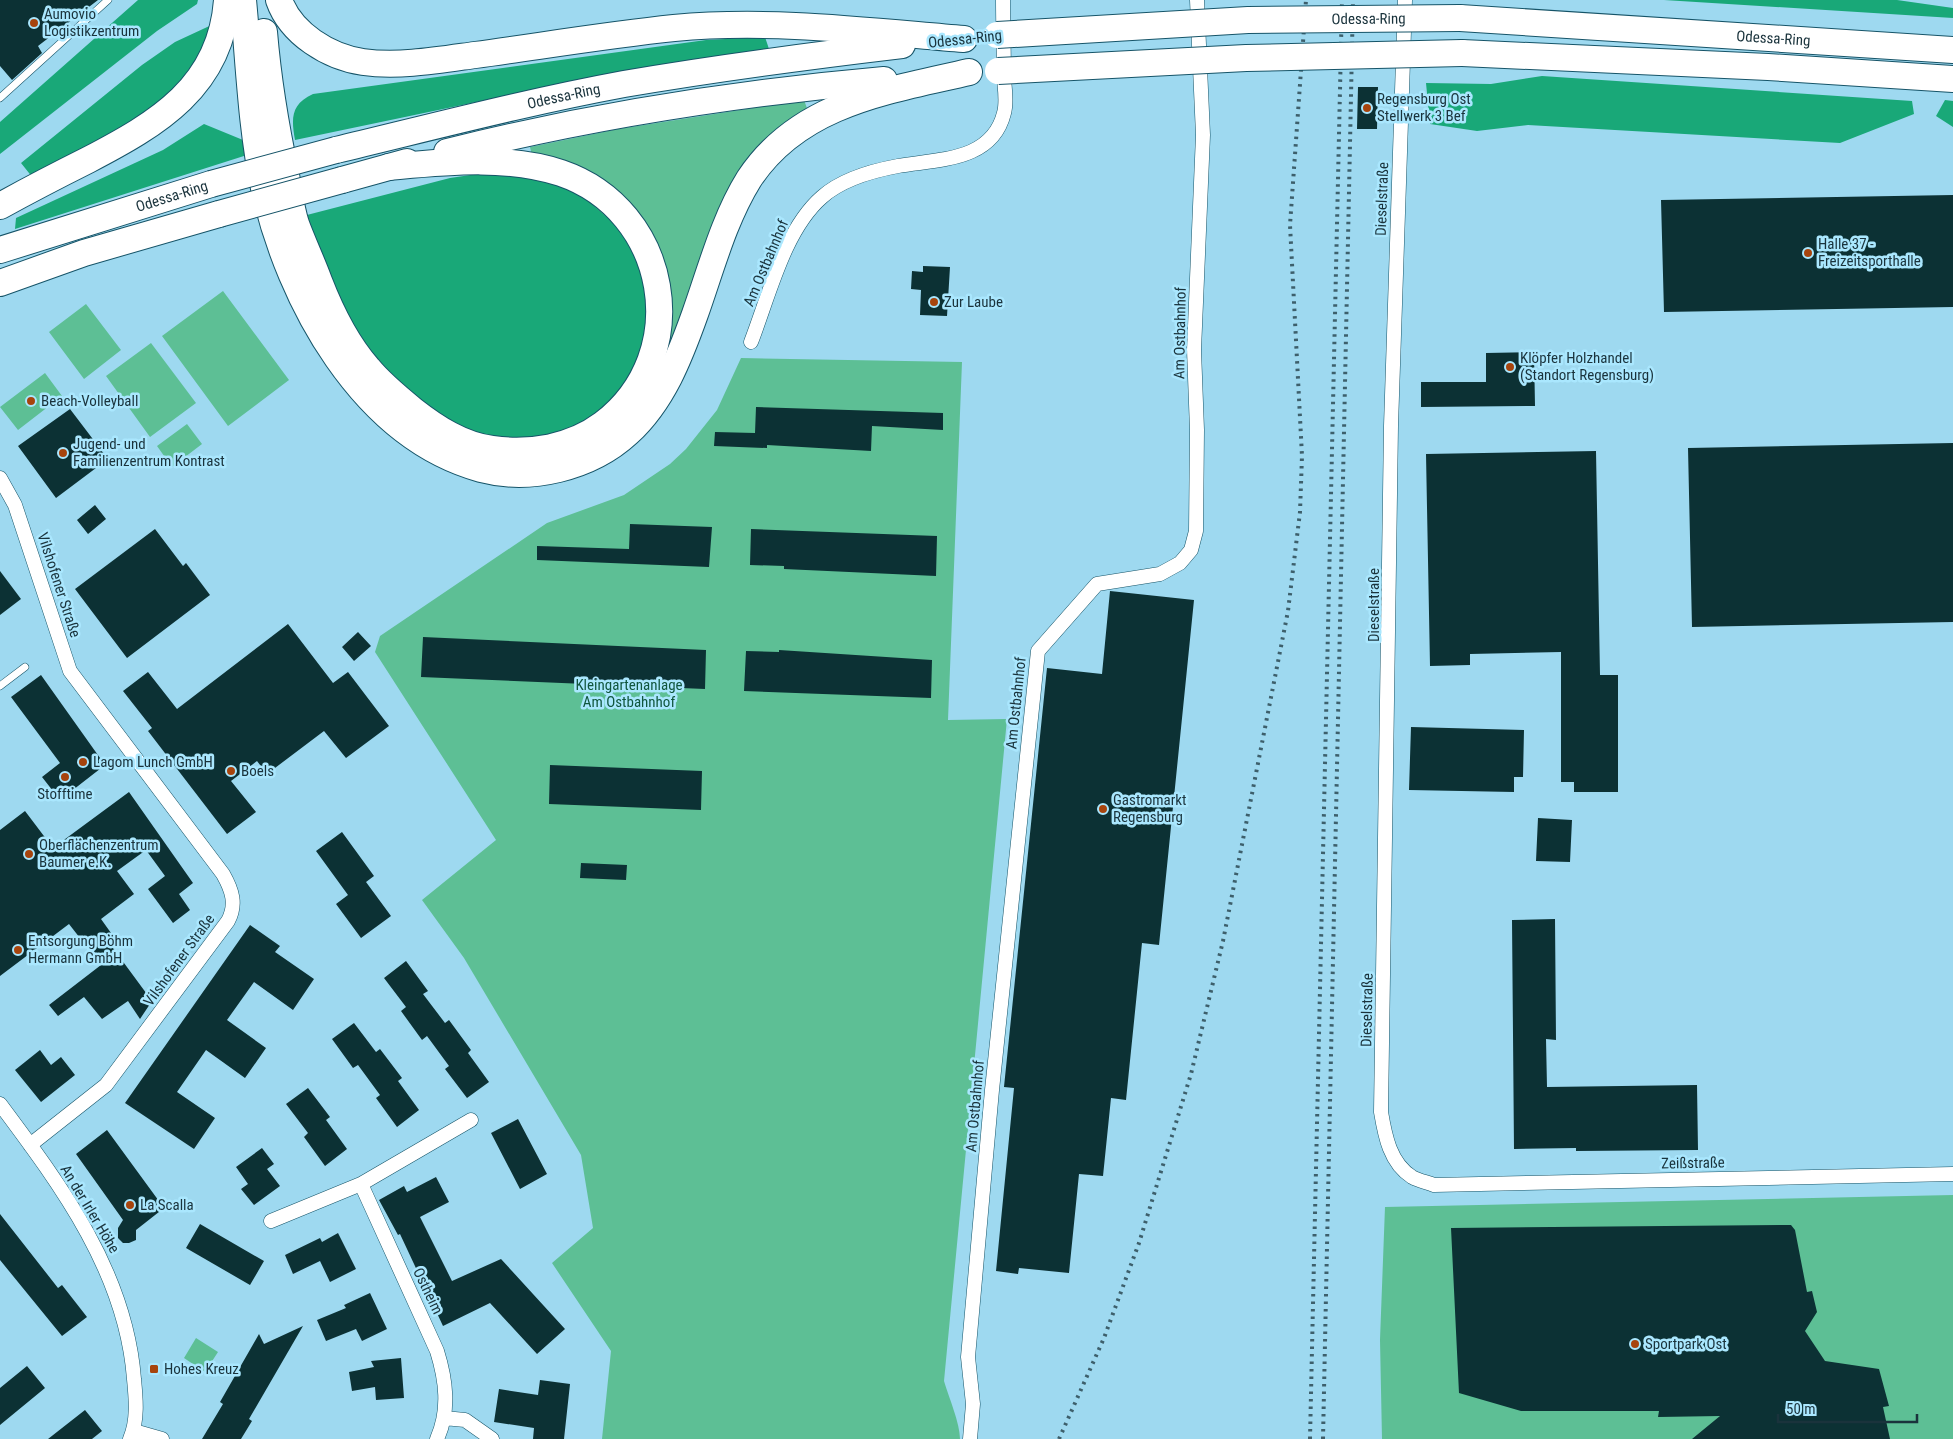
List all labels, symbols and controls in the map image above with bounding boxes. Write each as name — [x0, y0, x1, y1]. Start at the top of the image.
place label: Aumovio Logistikzentrum — [44, 5, 139, 40]
street label: Odessa-Ring — [1331, 10, 1406, 28]
marker: Aumovio Logistikzentrum — [28, 17, 40, 29]
street label: Odessa-Ring — [927, 26, 1003, 52]
street label: Odessa-Ring — [1736, 27, 1811, 50]
street label: Odessa-Ring — [525, 80, 602, 113]
place label: Regensburg Ost Stellwerk 3 Bef — [1377, 90, 1471, 125]
marker: Regensburg Ost Stellwerk 3 Bef — [1361, 102, 1373, 114]
street label: Dieselstraße — [1372, 162, 1392, 236]
street label: Odessa-Ring — [134, 177, 210, 216]
street label: Am Ostbahnhof — [740, 217, 792, 309]
place label: Halle 37 - Freizeitsporthalle — [1818, 235, 1921, 270]
marker: Halle 37 - Freizeitsporthalle — [1802, 247, 1814, 259]
street label: Am Ostbahnhof — [1170, 286, 1190, 379]
place label: Zur Laube — [944, 293, 1003, 311]
marker: Zur Laube — [928, 296, 940, 308]
place label: Klöpfer Holzhandel (Standort Regensburg) — [1520, 349, 1654, 384]
marker: Klöpfer Holzhandel (Standort Regensburg) — [1504, 361, 1516, 373]
place label: Beach-Volleyball — [41, 392, 138, 410]
marker: Beach-Volleyball — [25, 395, 37, 407]
place label: Jugend- und Familienzentrum Kontrast — [73, 435, 225, 470]
marker: Jugend- und Familienzentrum Kontrast — [57, 447, 69, 459]
street label: Vilshofener Straße — [34, 530, 84, 640]
street label: Dieselstraße — [1365, 568, 1383, 642]
street label: Am Ostbahnhof — [1002, 656, 1030, 750]
park label: Kleingartenanlage Am Ostbahnhof — [575, 676, 683, 711]
place label: Lagom Lunch GmbH — [93, 753, 213, 771]
marker: Lagom Lunch GmbH — [77, 756, 89, 768]
place label: Boels — [241, 762, 274, 780]
marker: Boels — [225, 765, 237, 777]
marker: Stofftime — [59, 771, 71, 783]
place label: Stofftime — [37, 785, 93, 803]
place label: Gastromarkt Regensburg — [1113, 791, 1187, 826]
marker: Gastromarkt Regensburg — [1097, 803, 1109, 815]
place label: Oberflächenzentrum Baumer e.K. — [39, 836, 159, 871]
marker: Oberflächenzentrum Baumer e.K. — [23, 848, 35, 860]
street label: Vilshofener Straße — [140, 910, 218, 1010]
place label: Entsorgung Böhm Hermann GmbH — [28, 932, 133, 967]
marker: Entsorgung Böhm Hermann GmbH — [12, 944, 24, 956]
street label: Dieselstraße — [1357, 973, 1377, 1047]
street label: Am Ostbahnhof — [962, 1059, 988, 1153]
street label: Zeißstraße — [1661, 1153, 1725, 1173]
street label: An der Irler Höhe — [57, 1162, 123, 1256]
place label: La Scalla — [140, 1196, 194, 1214]
marker: La Scalla — [124, 1199, 136, 1211]
street label: Ostheim — [409, 1265, 447, 1317]
place label: Sportpark Ost — [1645, 1335, 1727, 1353]
marker: Sportpark Ost — [1629, 1338, 1641, 1350]
place label: Hohes Kreuz — [164, 1360, 239, 1378]
marker: Hohes Kreuz — [148, 1363, 160, 1375]
scale bar — [1778, 1392, 1917, 1424]
text: 50 m — [1786, 1400, 1816, 1418]

